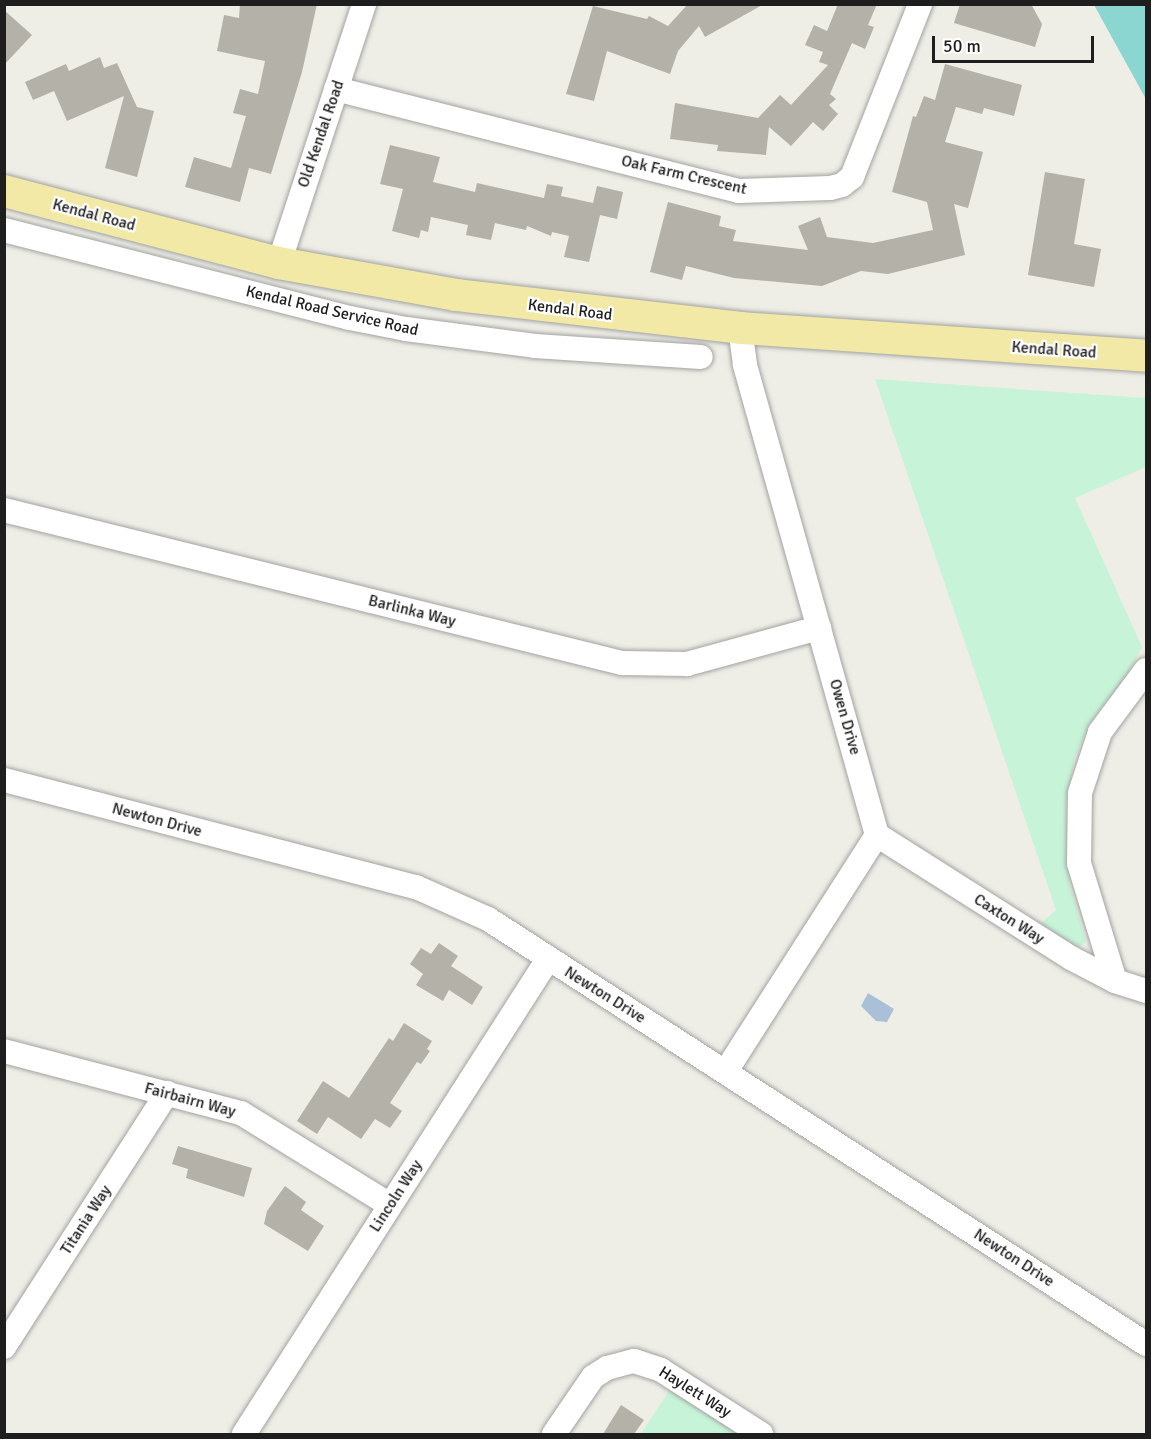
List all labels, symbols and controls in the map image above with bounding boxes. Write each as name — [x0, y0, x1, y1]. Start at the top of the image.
scale bar — [935, 24, 1097, 62]
text: 50 m — [943, 35, 981, 57]
street label: Old Kendal Road — [294, 78, 348, 190]
street label: Oak Farm Crescent — [619, 151, 749, 199]
street label: Kendal Road — [50, 195, 138, 235]
street label: Kendal Road Service Road — [244, 282, 420, 340]
street label: Kendal Road — [527, 295, 613, 325]
street label: Kendal Road — [1011, 337, 1097, 363]
street label: Barlinka Way — [366, 591, 458, 631]
street label: Owen Drive — [825, 677, 865, 757]
street label: Newton Drive — [110, 799, 204, 841]
street label: Caxton Way — [970, 890, 1048, 948]
street label: Newton Drive — [561, 962, 649, 1028]
street label: Fairbairn Way — [142, 1079, 238, 1121]
street label: Lincoln Way — [366, 1156, 426, 1236]
street label: Titania Way — [56, 1182, 116, 1258]
street label: Newton Drive — [970, 1225, 1058, 1291]
street label: Haylett Way — [655, 1362, 735, 1422]

